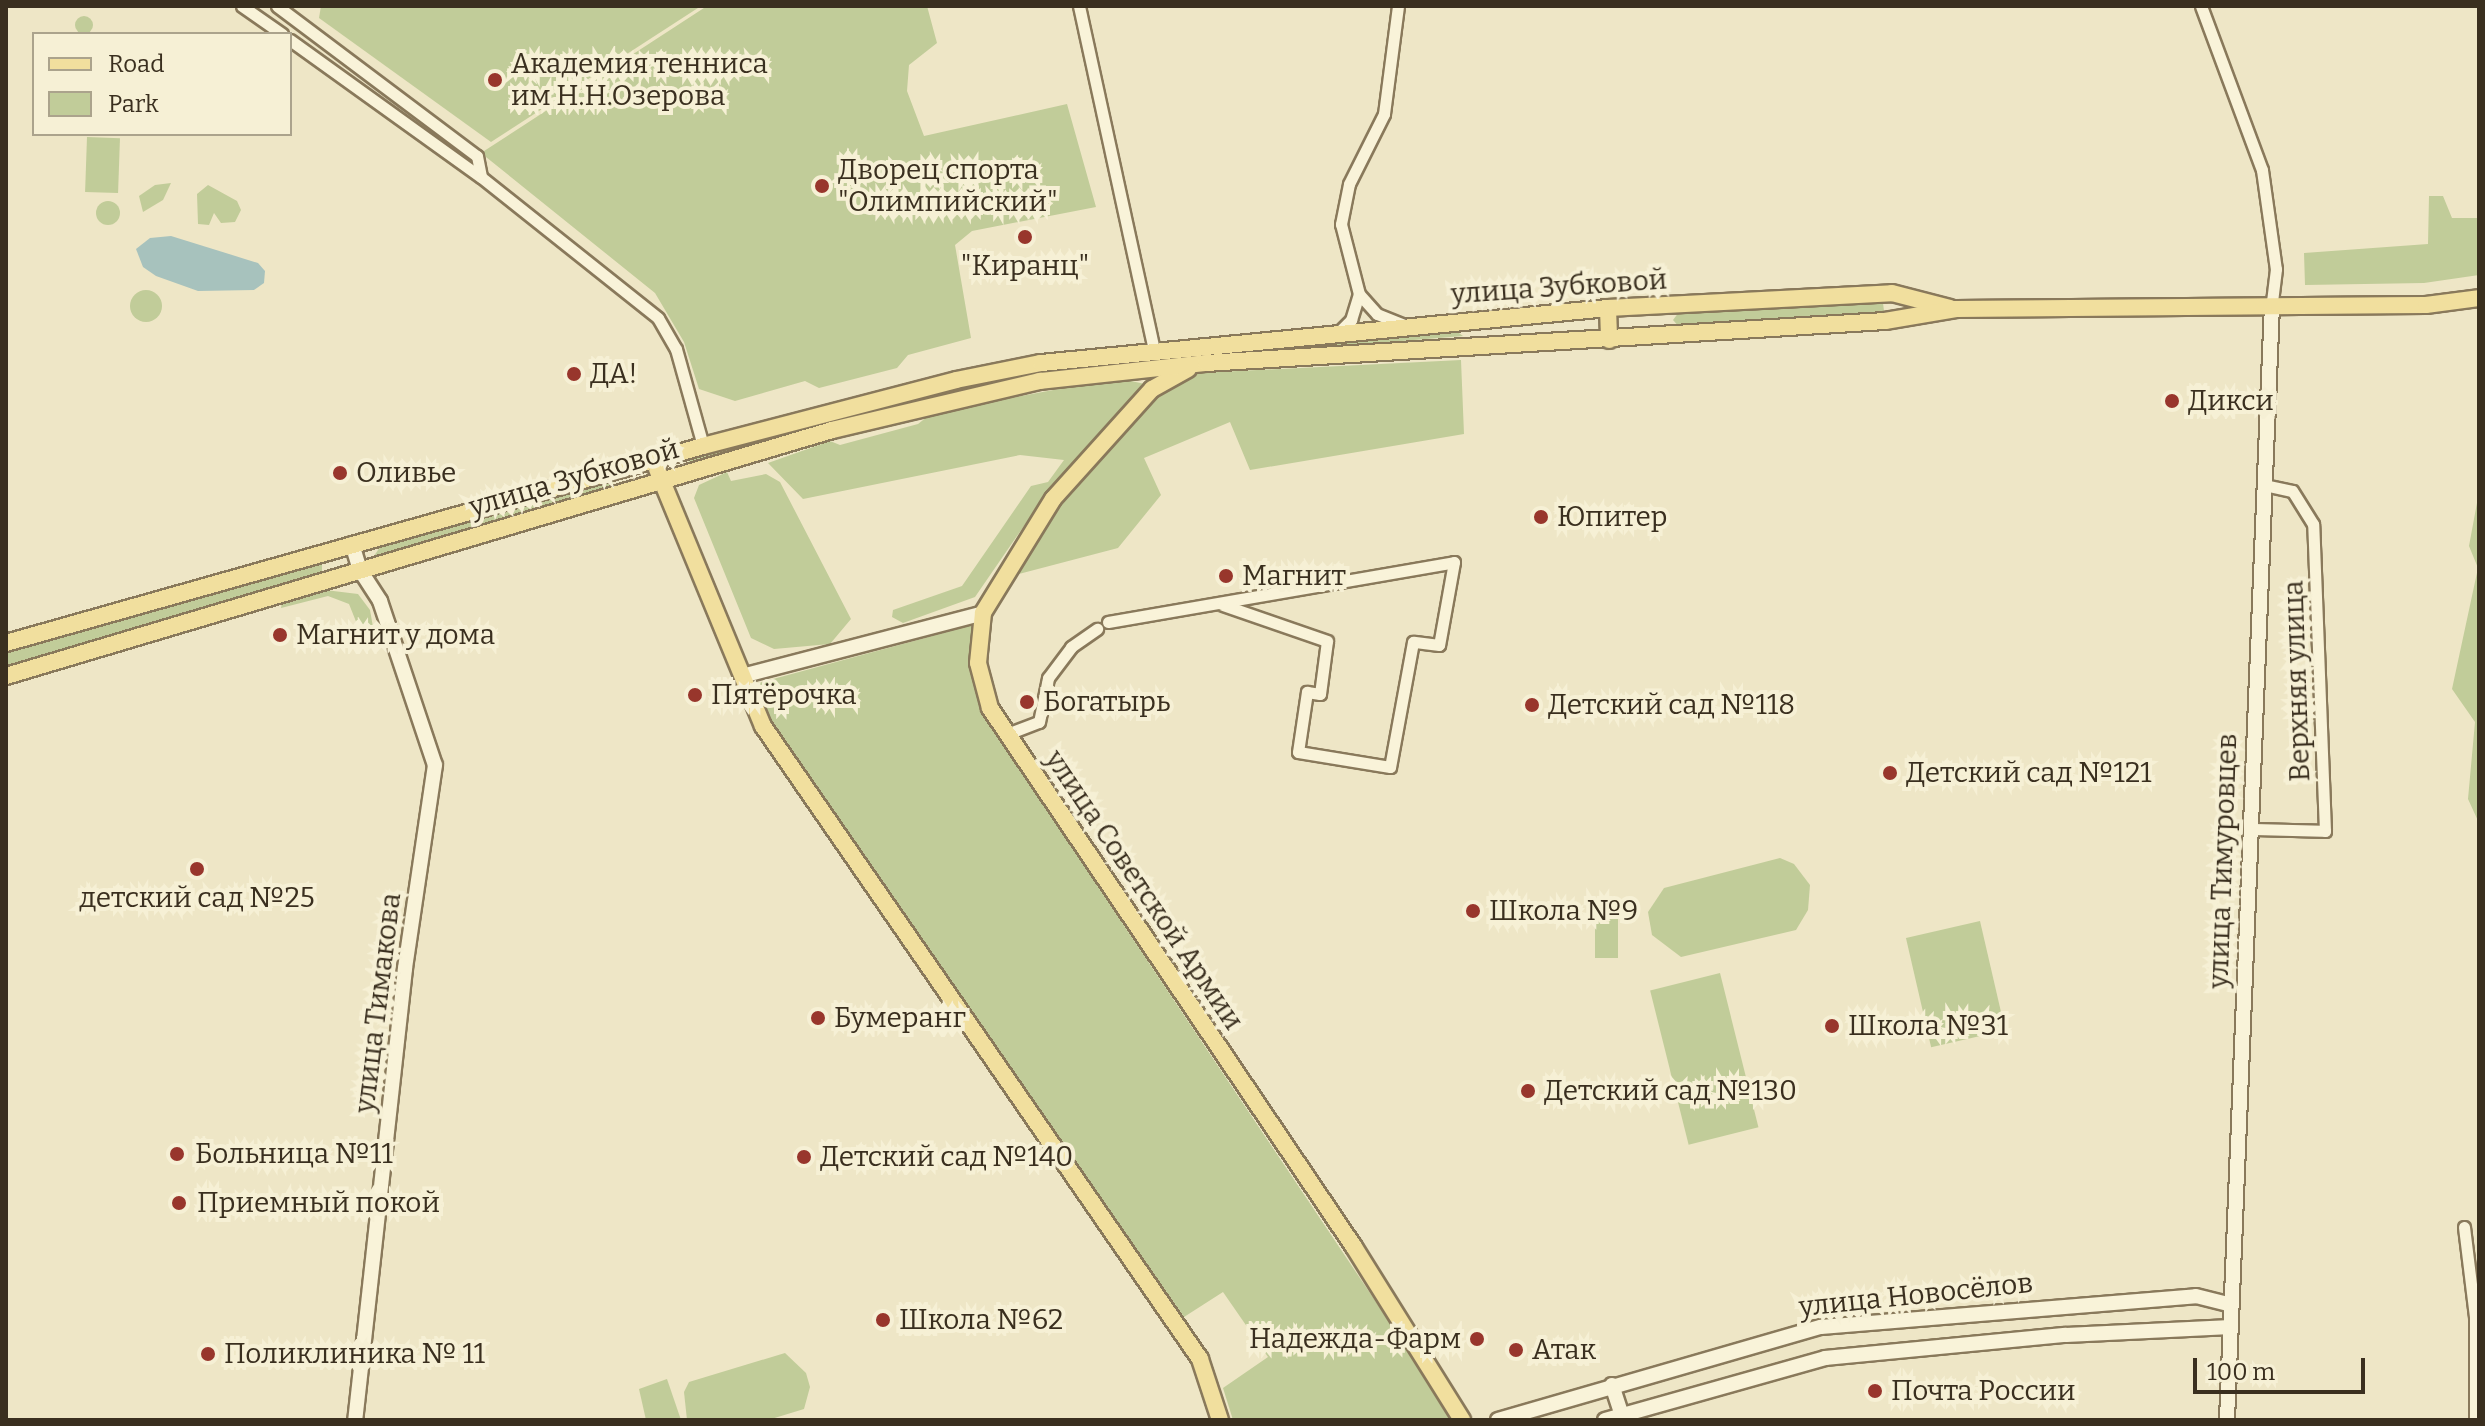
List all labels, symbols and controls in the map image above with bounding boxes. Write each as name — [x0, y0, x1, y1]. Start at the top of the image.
legend — [32, 32, 292, 136]
place label: Академия тенниса им Н.Н.Озерова — [511, 47, 768, 113]
text: Road — [108, 50, 164, 78]
marker: Академия тенниса им Н.Н.Озерова — [486, 71, 504, 89]
text: Park — [108, 90, 159, 118]
place label: Дворец спорта "Олимпийский" — [838, 153, 1058, 219]
marker: Дворец спорта "Олимпийский" — [813, 177, 831, 195]
marker: "Киранц" — [1016, 228, 1034, 246]
place label: "Киранц" — [961, 249, 1089, 283]
street label: улица Зубковой — [1450, 263, 1668, 311]
place label: ДА! — [590, 357, 638, 391]
marker: ДА! — [565, 365, 583, 383]
place label: Дикси — [2188, 384, 2274, 418]
marker: Дикси — [2163, 392, 2181, 410]
street label: улица Зубковой — [465, 432, 683, 524]
place label: Оливье — [356, 456, 456, 490]
marker: Оливье — [331, 464, 349, 482]
place label: Юпитер — [1557, 500, 1668, 534]
marker: Юпитер — [1532, 508, 1550, 526]
place label: Магнит — [1242, 559, 1346, 593]
marker: Магнит — [1217, 567, 1235, 585]
street label: Верхняя улица — [2277, 580, 2317, 782]
place label: Магнит у дома — [296, 618, 495, 652]
marker: Магнит у дома — [271, 626, 289, 644]
place label: Пятёрочка — [711, 678, 856, 712]
place label: Богатырь — [1043, 685, 1170, 719]
marker: Пятёрочка — [686, 686, 704, 704]
place label: Детский сад №118 — [1548, 688, 1795, 722]
marker: Богатырь — [1018, 693, 1036, 711]
marker: Детский сад №118 — [1523, 696, 1541, 714]
street label: улица Тимуровцев — [2202, 733, 2244, 989]
street label: улица Советской Армии — [1038, 744, 1250, 1036]
place label: Детский сад №121 — [1906, 756, 2152, 790]
marker: Детский сад №121 — [1881, 764, 1899, 782]
marker: детский сад №25 — [188, 860, 206, 878]
place label: детский сад №25 — [79, 881, 315, 915]
street label: улица Тимакова — [348, 891, 408, 1115]
place label: Школа №9 — [1489, 894, 1638, 928]
marker: Школа №9 — [1464, 902, 1482, 920]
place label: Бумеранг — [834, 1001, 966, 1035]
marker: Бумеранг — [809, 1009, 827, 1027]
place label: Школа №31 — [1848, 1009, 2008, 1043]
marker: Школа №31 — [1823, 1017, 1841, 1035]
place label: Детский сад №130 — [1544, 1074, 1797, 1108]
marker: Детский сад №130 — [1519, 1082, 1537, 1100]
place label: Больница №11 — [195, 1137, 393, 1171]
place label: Детский сад №140 — [820, 1140, 1073, 1174]
marker: Больница №11 — [166, 1143, 188, 1165]
marker: Детский сад №140 — [795, 1148, 813, 1166]
place label: Приемный покой — [197, 1186, 440, 1220]
marker: Приемный покой — [168, 1192, 190, 1214]
street label: улица Новосёлов — [1797, 1266, 2035, 1324]
place label: Школа №62 — [899, 1303, 1063, 1337]
marker: Школа №62 — [874, 1311, 892, 1329]
place label: Надежда-Фарм — [1249, 1322, 1461, 1356]
marker: Надежда-Фарм — [1468, 1330, 1486, 1348]
place label: Атак — [1532, 1333, 1596, 1367]
place label: Поликлиника № 11 — [224, 1337, 485, 1371]
marker: Атак — [1507, 1341, 1525, 1359]
scale bar — [2197, 1342, 2369, 1392]
marker: Поликлиника № 11 — [199, 1345, 217, 1363]
text: 100 m — [2207, 1358, 2275, 1386]
place label: Почта России — [1891, 1374, 2075, 1408]
marker: Почта России — [1866, 1382, 1884, 1400]

